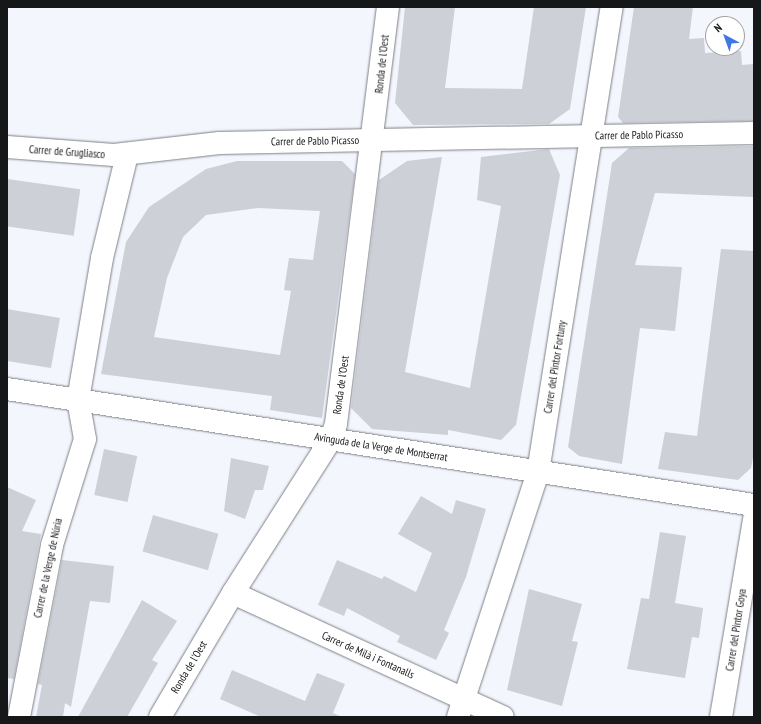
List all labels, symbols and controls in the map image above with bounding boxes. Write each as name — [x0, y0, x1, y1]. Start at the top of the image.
north arrow — [705, 16, 745, 56]
text: N — [711, 20, 725, 35]
street label: Ronda de l'Oest — [372, 34, 392, 94]
street label: Carrer de Pablo Picasso — [595, 128, 683, 142]
street label: Carrer de Pablo Picasso — [271, 134, 359, 148]
street label: Carrer de Grugliasco — [28, 143, 106, 161]
street label: Carrer del Pintor Fortuny — [541, 320, 569, 414]
street label: Ronda de l'Oest — [330, 355, 352, 415]
street label: Avinguda de la Verge de Montserrat — [313, 430, 449, 464]
street label: Carrer de la Verge de Núria — [31, 517, 65, 619]
street label: Carrer del Pintor Goya — [723, 588, 749, 672]
street label: Carrer de Milà i Fontanalls — [320, 629, 416, 681]
street label: Ronda de l'Oest — [168, 638, 210, 696]

